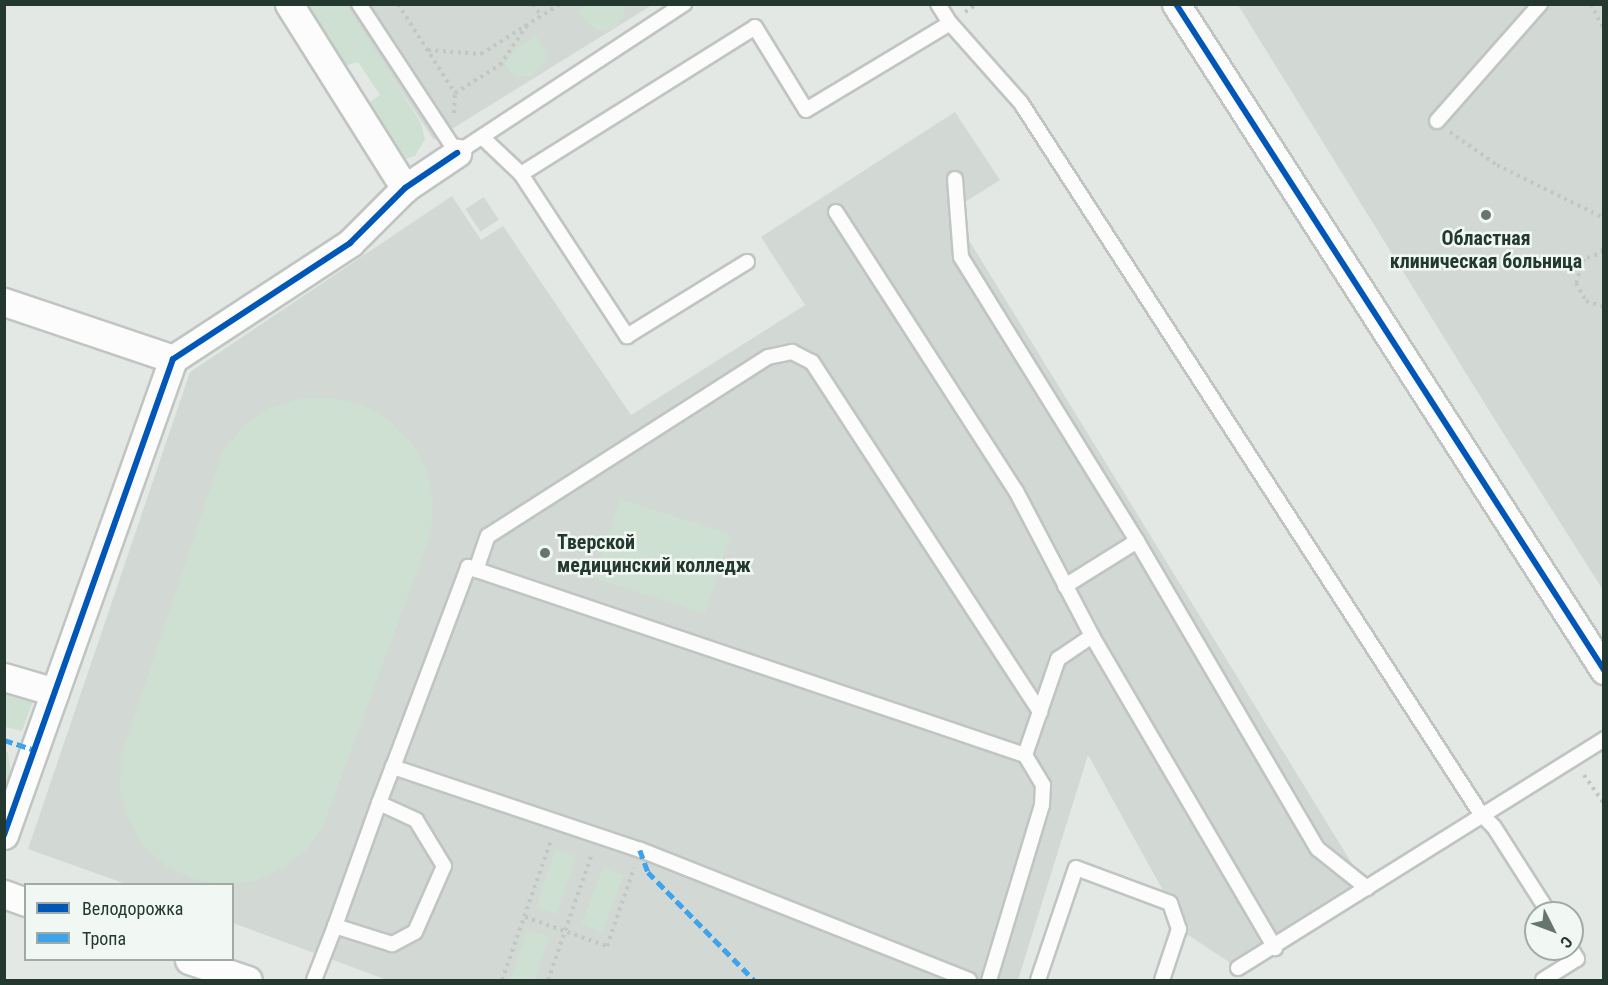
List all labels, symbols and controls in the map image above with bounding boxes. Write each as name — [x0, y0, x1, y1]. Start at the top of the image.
marker: Областная клиническая больница — [1477, 206, 1495, 224]
place label: Областная клиническая больница — [1390, 226, 1582, 273]
place label: Тверской медицинский колледж — [557, 530, 751, 577]
marker: Тверской медицинский колледж — [538, 546, 552, 560]
legend — [24, 883, 234, 961]
text: Велодорожка — [82, 898, 183, 919]
north arrow — [1524, 901, 1584, 961]
text: Тропа — [82, 928, 126, 949]
text: С — [1556, 932, 1576, 952]

